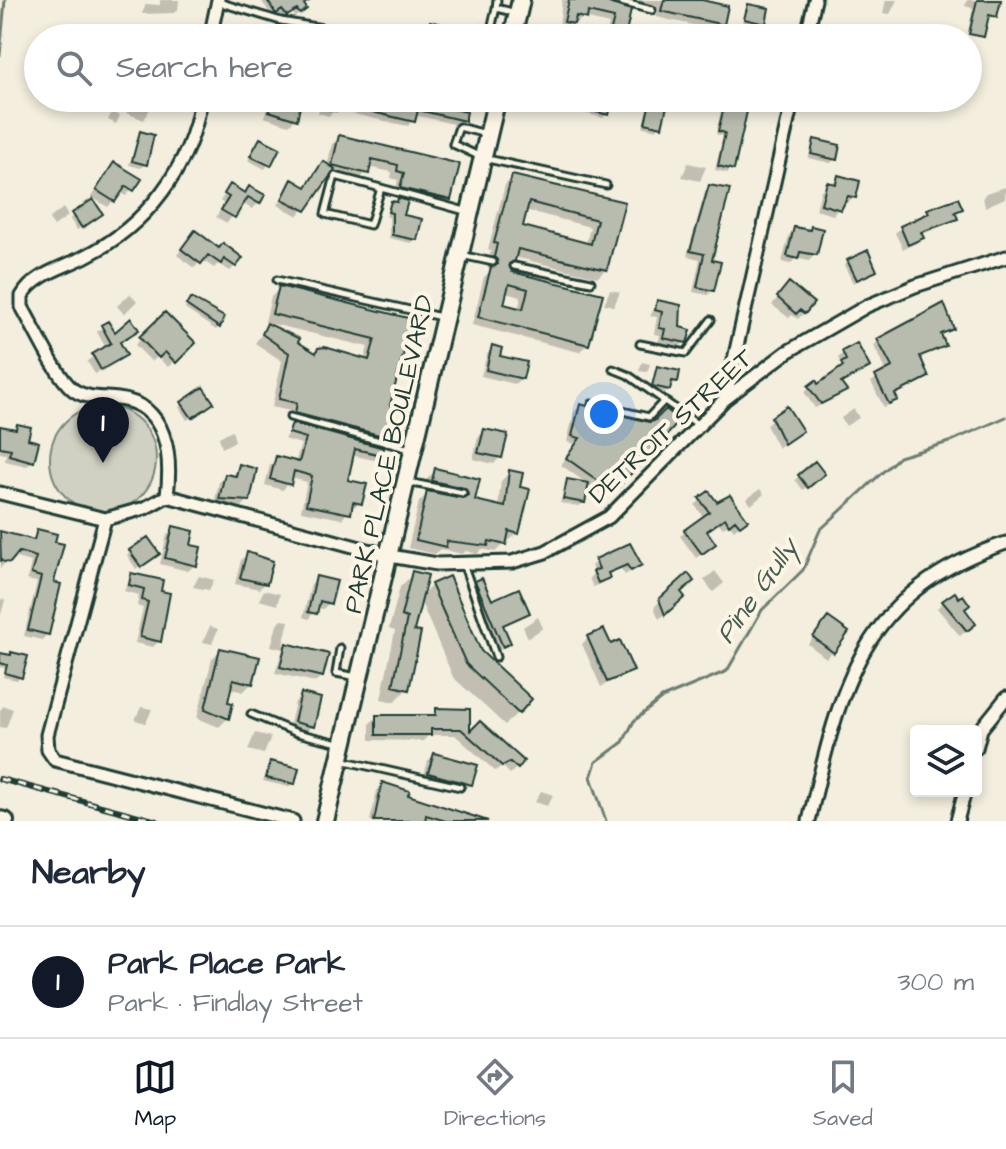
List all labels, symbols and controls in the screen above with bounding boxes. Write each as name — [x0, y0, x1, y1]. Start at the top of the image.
search box — [24, 24, 982, 112]
icon: search — [52, 46, 96, 90]
text: Search here — [116, 47, 293, 89]
street label: PARK PLACE BOULEVARD — [335, 291, 443, 617]
street label: DETROIT STREET — [581, 340, 762, 512]
your location — [584, 394, 624, 434]
pin: 1 — [77, 397, 129, 463]
water label: Pine Gully — [707, 528, 810, 652]
map controls — [910, 725, 982, 797]
button: layers — [910, 725, 982, 797]
text: Nearby — [32, 849, 146, 897]
text: Park Place Park — [108, 943, 345, 985]
text: 1 — [56, 964, 60, 1000]
text: 300 m — [897, 964, 974, 1000]
text: Park · Findlay Street — [108, 985, 363, 1021]
tab: Map — [133, 1055, 177, 1134]
tab: Directions — [444, 1055, 546, 1134]
tab: Saved — [813, 1055, 873, 1134]

